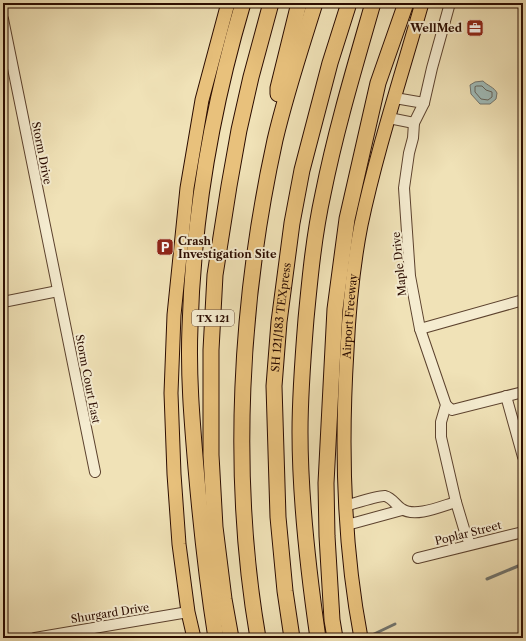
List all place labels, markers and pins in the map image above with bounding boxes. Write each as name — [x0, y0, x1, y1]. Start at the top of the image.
office icon: WellMed — [465, 18, 485, 38]
place label: WellMed — [409, 21, 463, 35]
place label: Crash Investigation Site — [178, 234, 277, 261]
parking icon: Crash Investigation Site — [155, 237, 175, 257]

